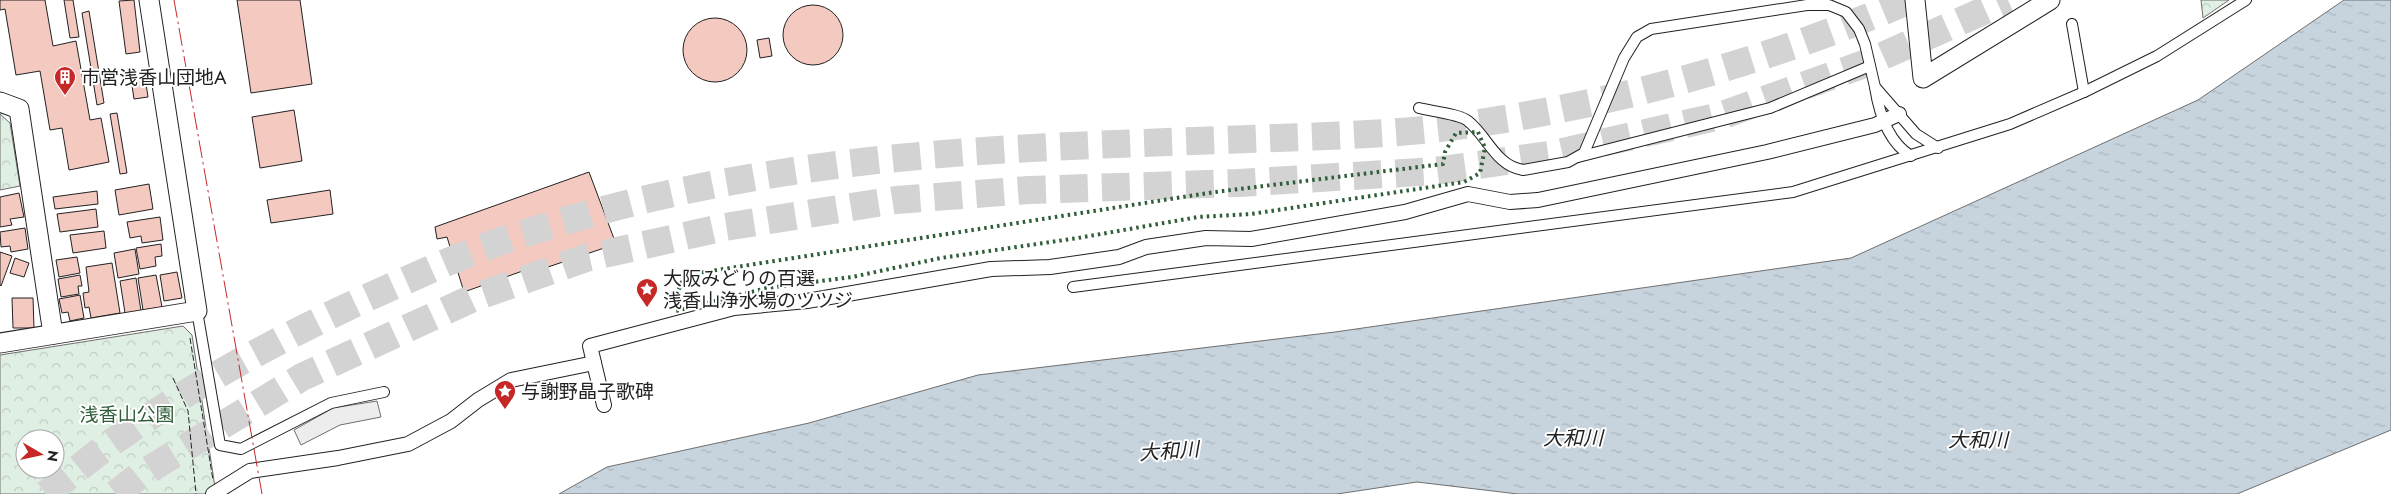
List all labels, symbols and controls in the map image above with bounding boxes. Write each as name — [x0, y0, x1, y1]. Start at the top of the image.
place label: 市営浅香山団地A — [81, 64, 227, 91]
building icon: 市営浅香山団地A — [53, 65, 77, 96]
place label: 大阪みどりの百選 浅香山浄水場のツツジ — [663, 265, 853, 314]
place icon: 大阪みどりの百選 浅香山浄水場のツツジ — [635, 277, 659, 308]
place label: 与謝野晶子歌碑 — [521, 378, 654, 405]
place icon: 与謝野晶子歌碑 — [493, 379, 517, 410]
park label: 浅香山公園 — [79, 401, 175, 428]
water label: 大和川 — [1543, 424, 1605, 453]
water label: 大和川 — [1948, 426, 2010, 455]
north arrow — [15, 429, 65, 479]
water label: 大和川 — [1138, 435, 1202, 468]
text: N — [42, 449, 64, 463]

